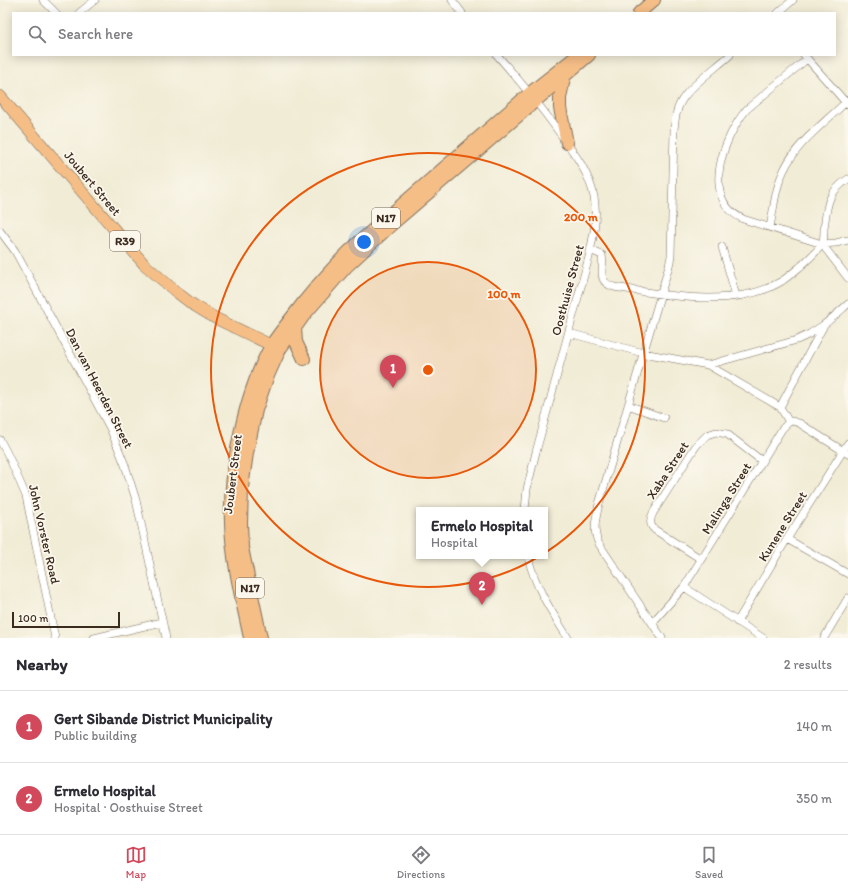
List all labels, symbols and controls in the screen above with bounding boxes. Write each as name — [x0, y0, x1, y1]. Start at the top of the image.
search box — [12, 12, 836, 56]
icon: search — [26, 23, 48, 45]
text: Search here — [58, 25, 133, 43]
street label: Joubert Street — [61, 148, 124, 219]
road number: N17 — [372, 208, 400, 228]
text: 200 m — [564, 210, 599, 224]
road number: R39 — [110, 231, 140, 251]
your location — [354, 232, 374, 252]
street label: Oosthuise Street — [548, 243, 587, 337]
text: 100 m — [487, 287, 521, 301]
street label: Dan van Heerden Street — [63, 326, 136, 451]
pin: 1 — [380, 355, 406, 388]
centre of rings — [421, 363, 435, 377]
street label: Joubert Street — [220, 433, 245, 515]
street label: Xaba Street — [643, 438, 692, 502]
street label: Malinga Street — [698, 460, 754, 537]
street label: John Vorster Road — [26, 483, 63, 586]
street label: Kunene Street — [755, 488, 810, 564]
popup — [416, 507, 548, 559]
text: Ermelo Hospital — [431, 517, 533, 535]
text: Hospital — [431, 535, 478, 550]
pin: 2 — [469, 572, 495, 605]
road number: N17 — [236, 578, 264, 598]
scale bar — [12, 610, 120, 629]
text: 100 m — [18, 612, 48, 625]
text: Nearby — [16, 654, 68, 674]
text: 2 results — [784, 657, 832, 672]
text: Gert Sibande District Municipality — [54, 710, 272, 728]
text: 1 — [26, 719, 32, 734]
text: 140 m — [796, 719, 832, 734]
text: Public building — [54, 728, 137, 743]
text: Ermelo Hospital — [54, 782, 156, 800]
text: 2 — [26, 791, 32, 806]
text: 350 m — [796, 791, 832, 806]
text: Hospital · Oosthuise Street — [54, 800, 203, 815]
tab: Map — [125, 844, 147, 881]
tab: Directions — [397, 844, 445, 881]
tab: Saved — [695, 844, 723, 881]

